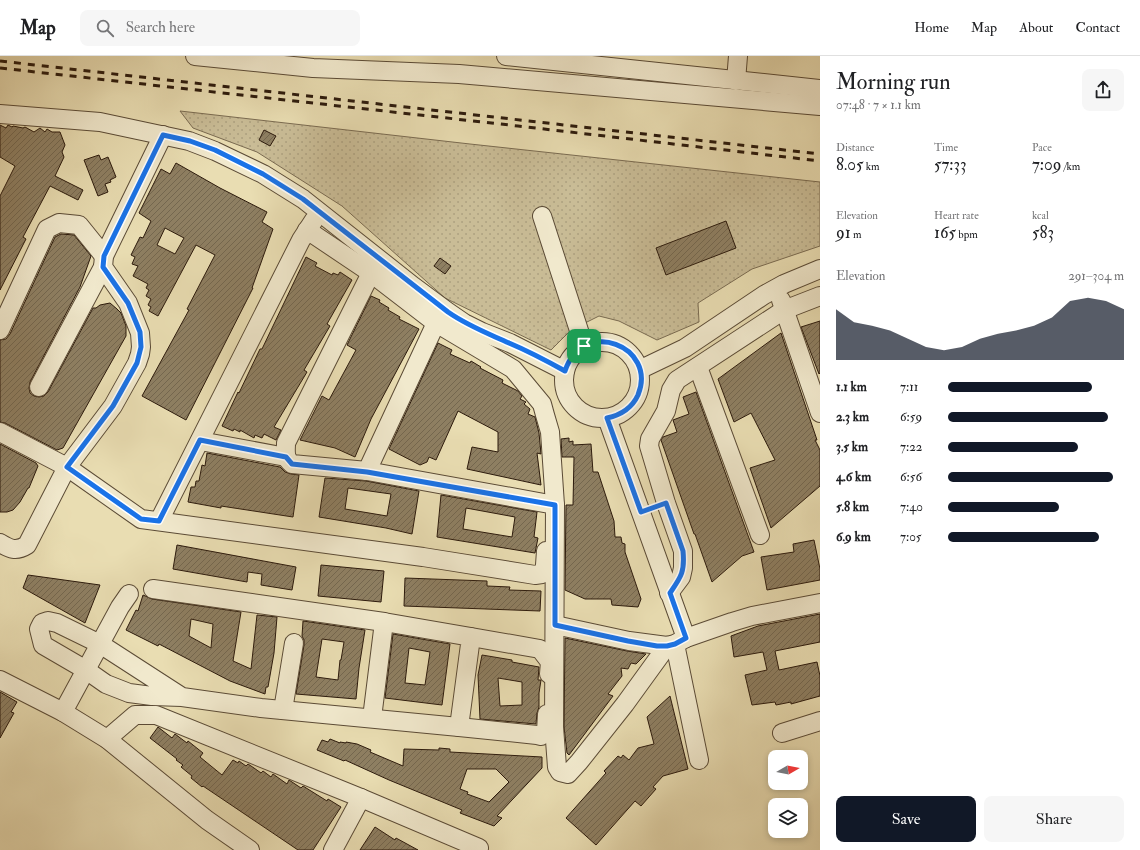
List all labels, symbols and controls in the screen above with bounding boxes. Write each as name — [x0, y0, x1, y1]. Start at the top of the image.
search box — [80, 10, 360, 46]
text: Map — [20, 16, 56, 40]
icon: search — [94, 17, 116, 39]
text: Search here — [126, 18, 195, 37]
text: Home — [914, 19, 949, 36]
text: Map — [971, 19, 997, 36]
text: About — [1019, 19, 1053, 36]
text: Contact — [1075, 19, 1120, 36]
text: Morning run — [836, 68, 951, 96]
button: share — [1082, 69, 1124, 111]
text: 07:48 · 7 × 1.1 km — [836, 97, 921, 113]
text: Distance — [836, 141, 874, 154]
text: Time — [934, 141, 958, 154]
text: Pace — [1032, 141, 1052, 154]
text: 8.05 — [836, 154, 863, 175]
text: 57:33 — [934, 154, 967, 175]
text: 7:09 — [1032, 154, 1061, 175]
text: km — [863, 160, 880, 173]
text: /km — [1061, 160, 1080, 173]
text: Elevation — [836, 209, 878, 222]
text: Heart rate — [934, 209, 979, 222]
text: kcal — [1032, 209, 1049, 222]
text: 91 — [836, 222, 851, 243]
text: 165 — [934, 222, 956, 243]
text: 583 — [1032, 222, 1054, 243]
text: m — [851, 228, 862, 241]
text: bpm — [956, 228, 978, 241]
text: Elevation — [836, 268, 886, 284]
text: 291–304 m — [1068, 268, 1124, 284]
pin — [567, 329, 601, 363]
icon: arrive — [573, 335, 595, 357]
text: 1.1 km — [836, 379, 867, 395]
text: 7:11 — [900, 379, 918, 395]
text: 2.3 km — [836, 409, 869, 425]
text: 6:59 — [900, 409, 922, 425]
text: 3.5 km — [836, 439, 868, 455]
text: 7:22 — [900, 439, 922, 455]
text: 4.6 km — [836, 469, 871, 485]
text: 6:56 — [900, 469, 922, 485]
text: 5.8 km — [836, 499, 869, 515]
text: 7:40 — [900, 499, 923, 515]
text: 6.9 km — [836, 529, 871, 545]
text: 7:05 — [900, 529, 922, 545]
north arrow — [768, 750, 808, 790]
map controls — [768, 750, 808, 838]
button: Save — [836, 796, 976, 842]
button: Share — [984, 796, 1124, 842]
button: layers — [768, 798, 808, 838]

